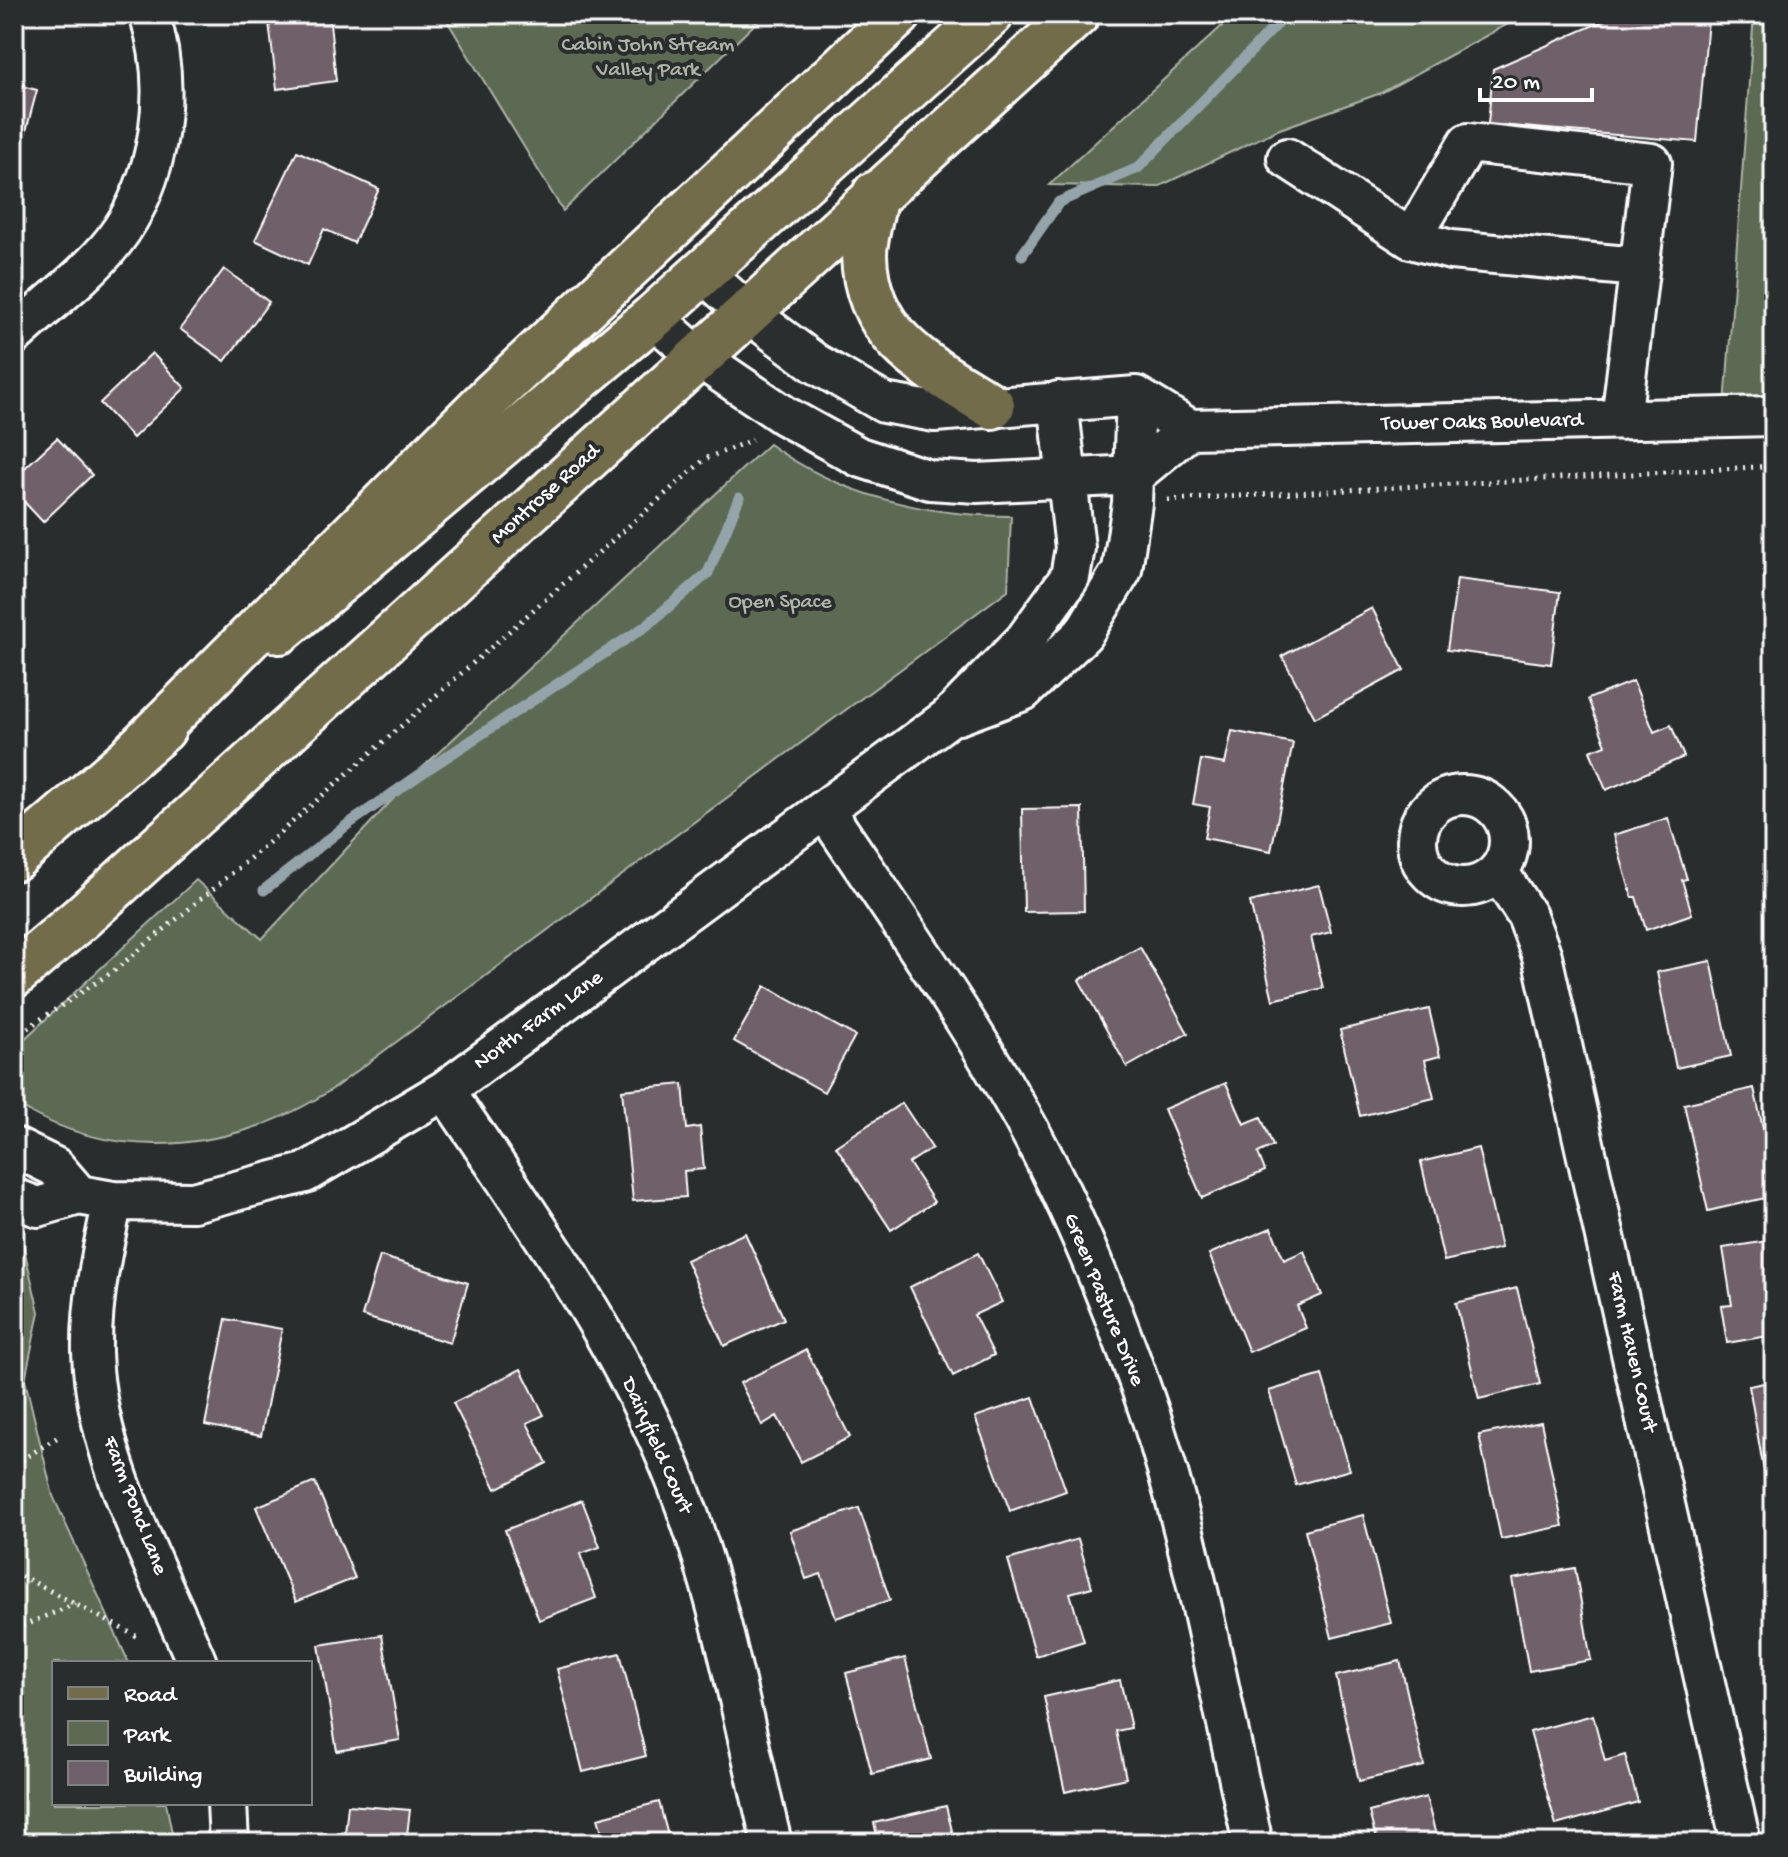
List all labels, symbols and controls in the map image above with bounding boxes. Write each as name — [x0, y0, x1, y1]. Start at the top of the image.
park label: Cabin John Stream Valley Park — [562, 33, 735, 84]
scale bar — [1480, 52, 1592, 102]
text: 20 m — [1492, 69, 1540, 98]
street label: Tower Oaks Boulevard — [1379, 408, 1585, 438]
street label: Montrose Road — [486, 438, 608, 551]
park label: Open Space — [728, 590, 832, 616]
street label: North Farm Lane — [469, 965, 609, 1077]
street label: Green Pasture Drive — [1056, 1210, 1150, 1391]
street label: Farm Haven Court — [1600, 1268, 1663, 1437]
street label: Dairyfield Court — [614, 1372, 698, 1520]
street label: Farm Pond Lane — [95, 1432, 173, 1580]
legend — [52, 1661, 312, 1805]
text: Road — [124, 1682, 178, 1711]
text: Park — [123, 1722, 172, 1751]
text: Building — [123, 1762, 202, 1791]

